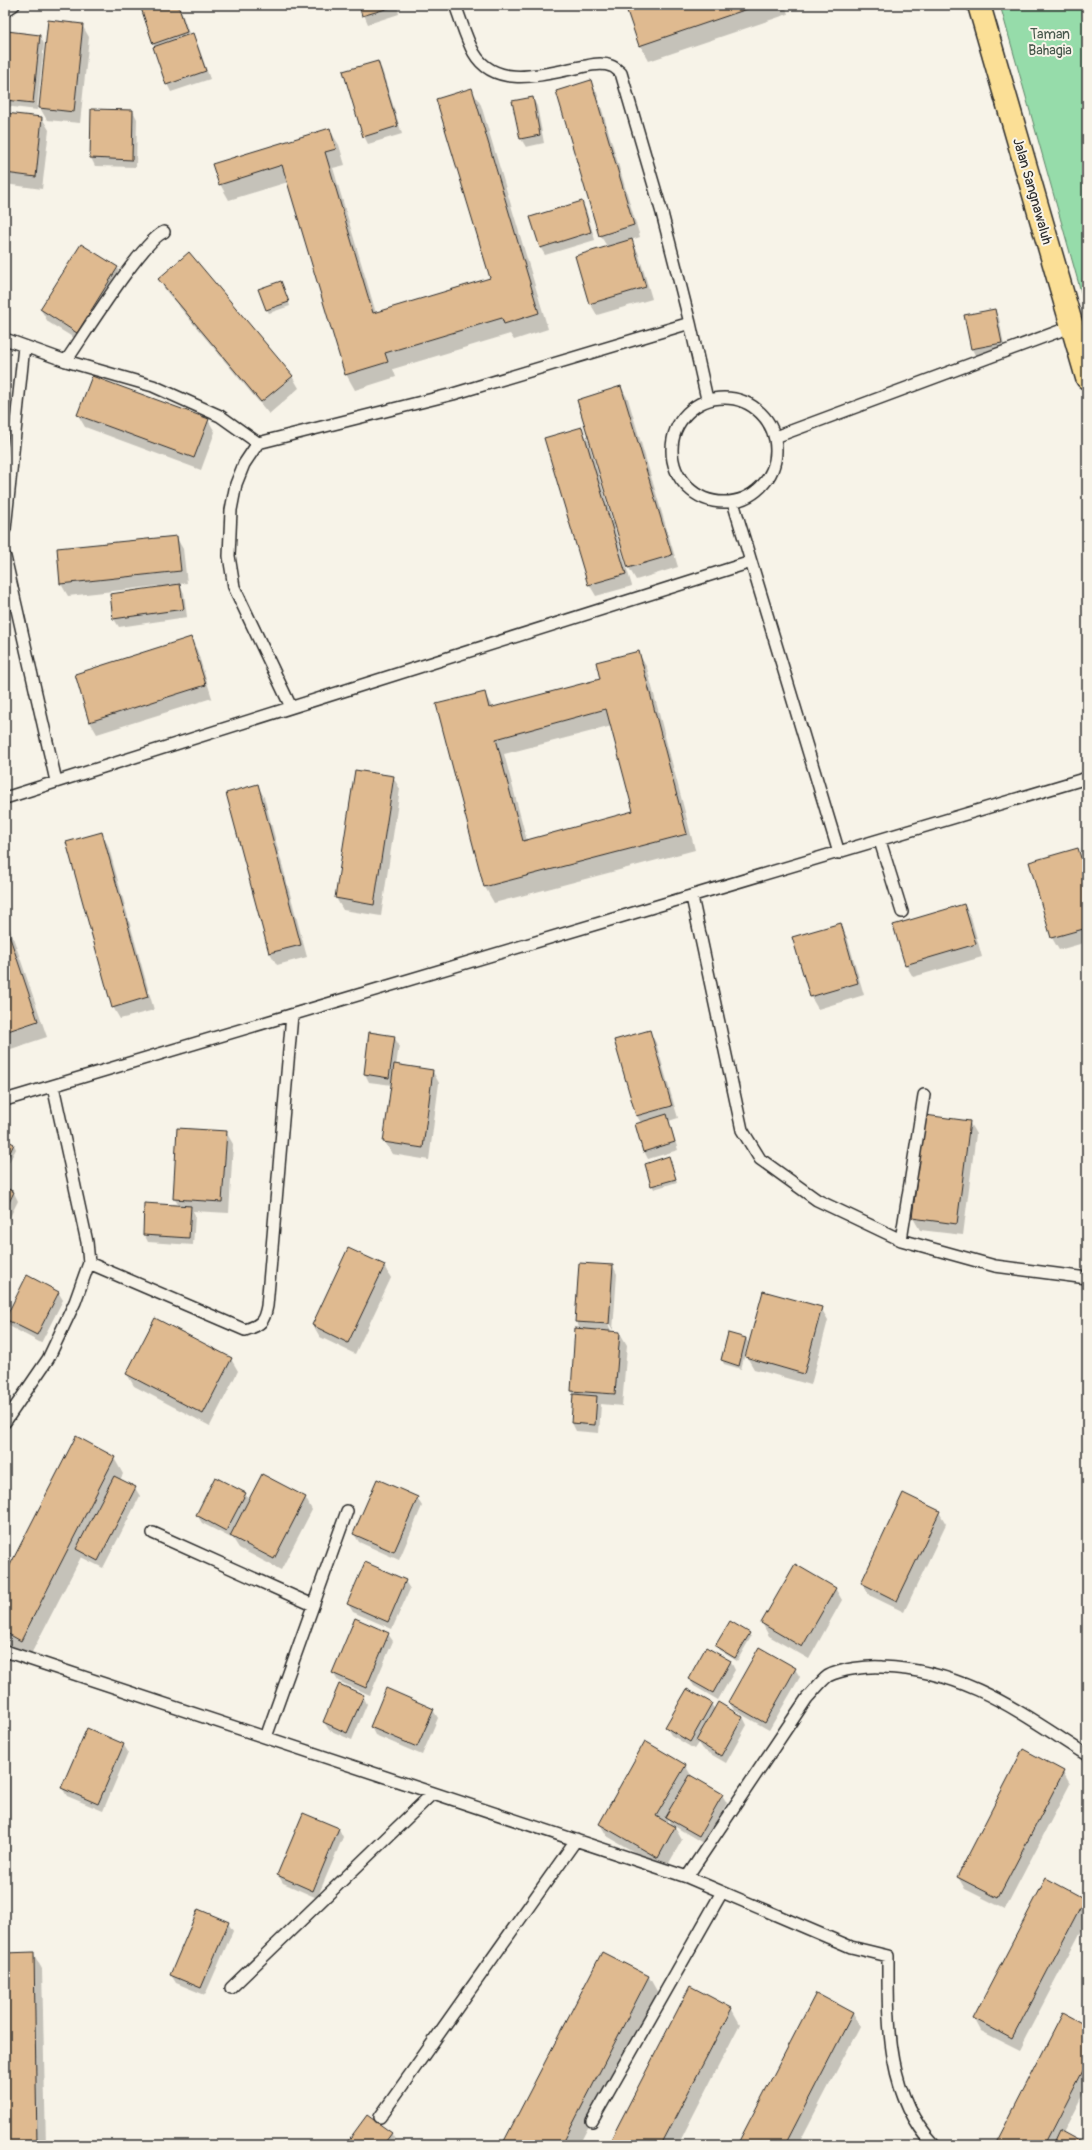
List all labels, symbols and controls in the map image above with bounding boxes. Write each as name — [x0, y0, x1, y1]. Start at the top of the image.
park label: Taman Bahagia — [1028, 26, 1072, 59]
street label: Jalan Sangnawaluh — [1009, 136, 1056, 246]

